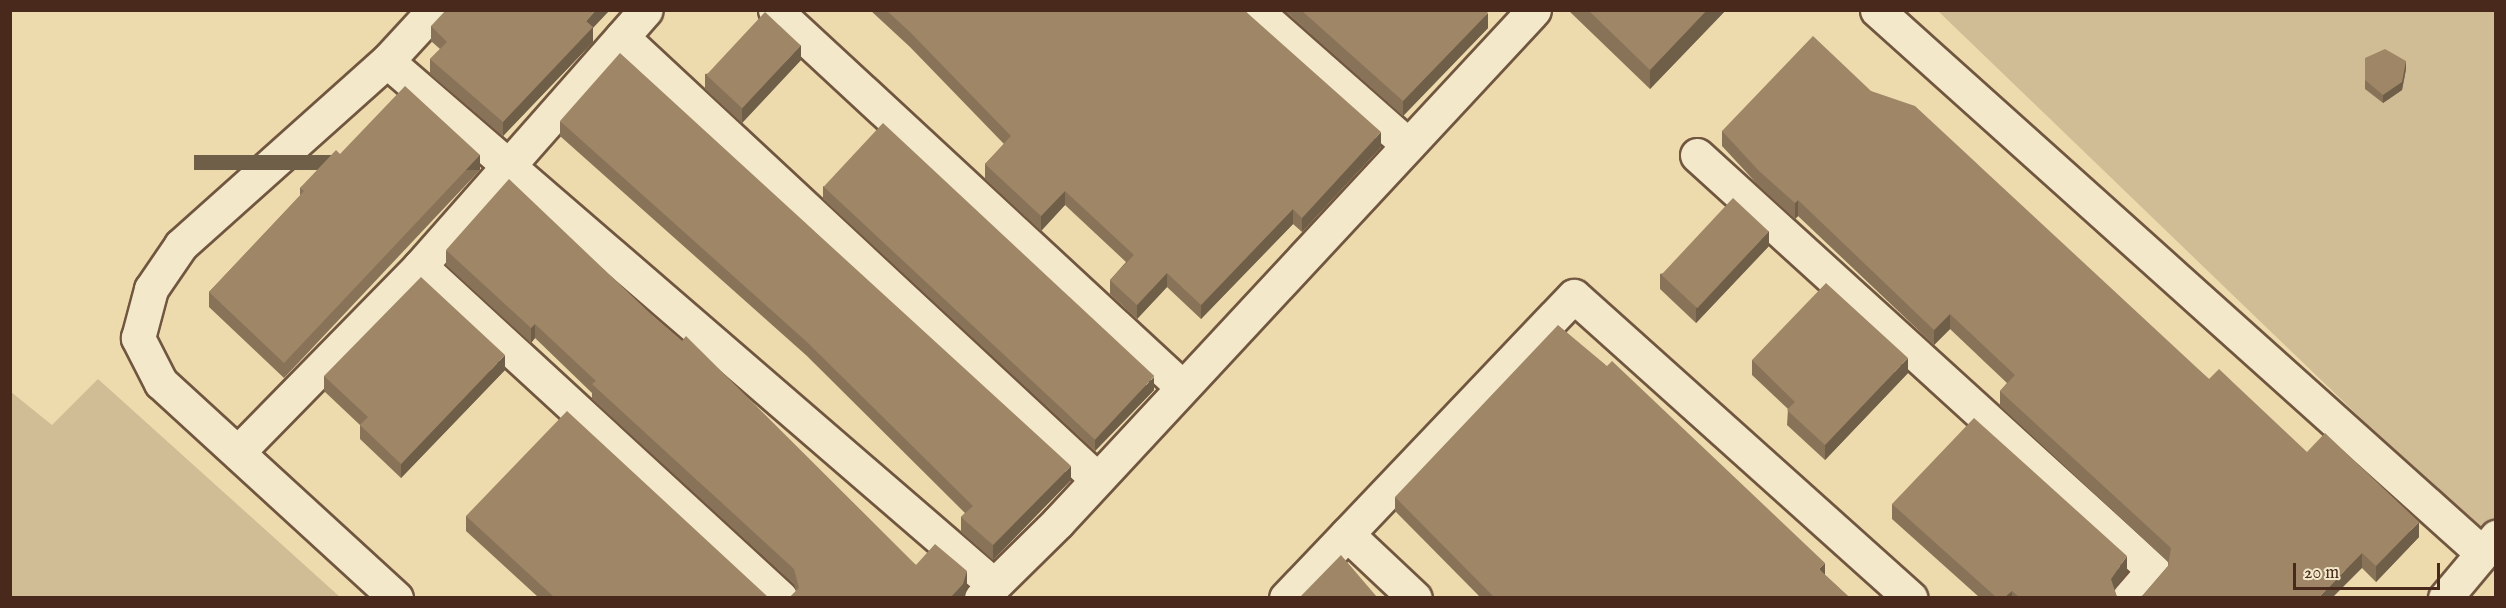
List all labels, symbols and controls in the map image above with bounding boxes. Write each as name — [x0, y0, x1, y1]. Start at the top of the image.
scale bar — [2296, 551, 2443, 589]
text: 20 m — [2304, 562, 2339, 585]

